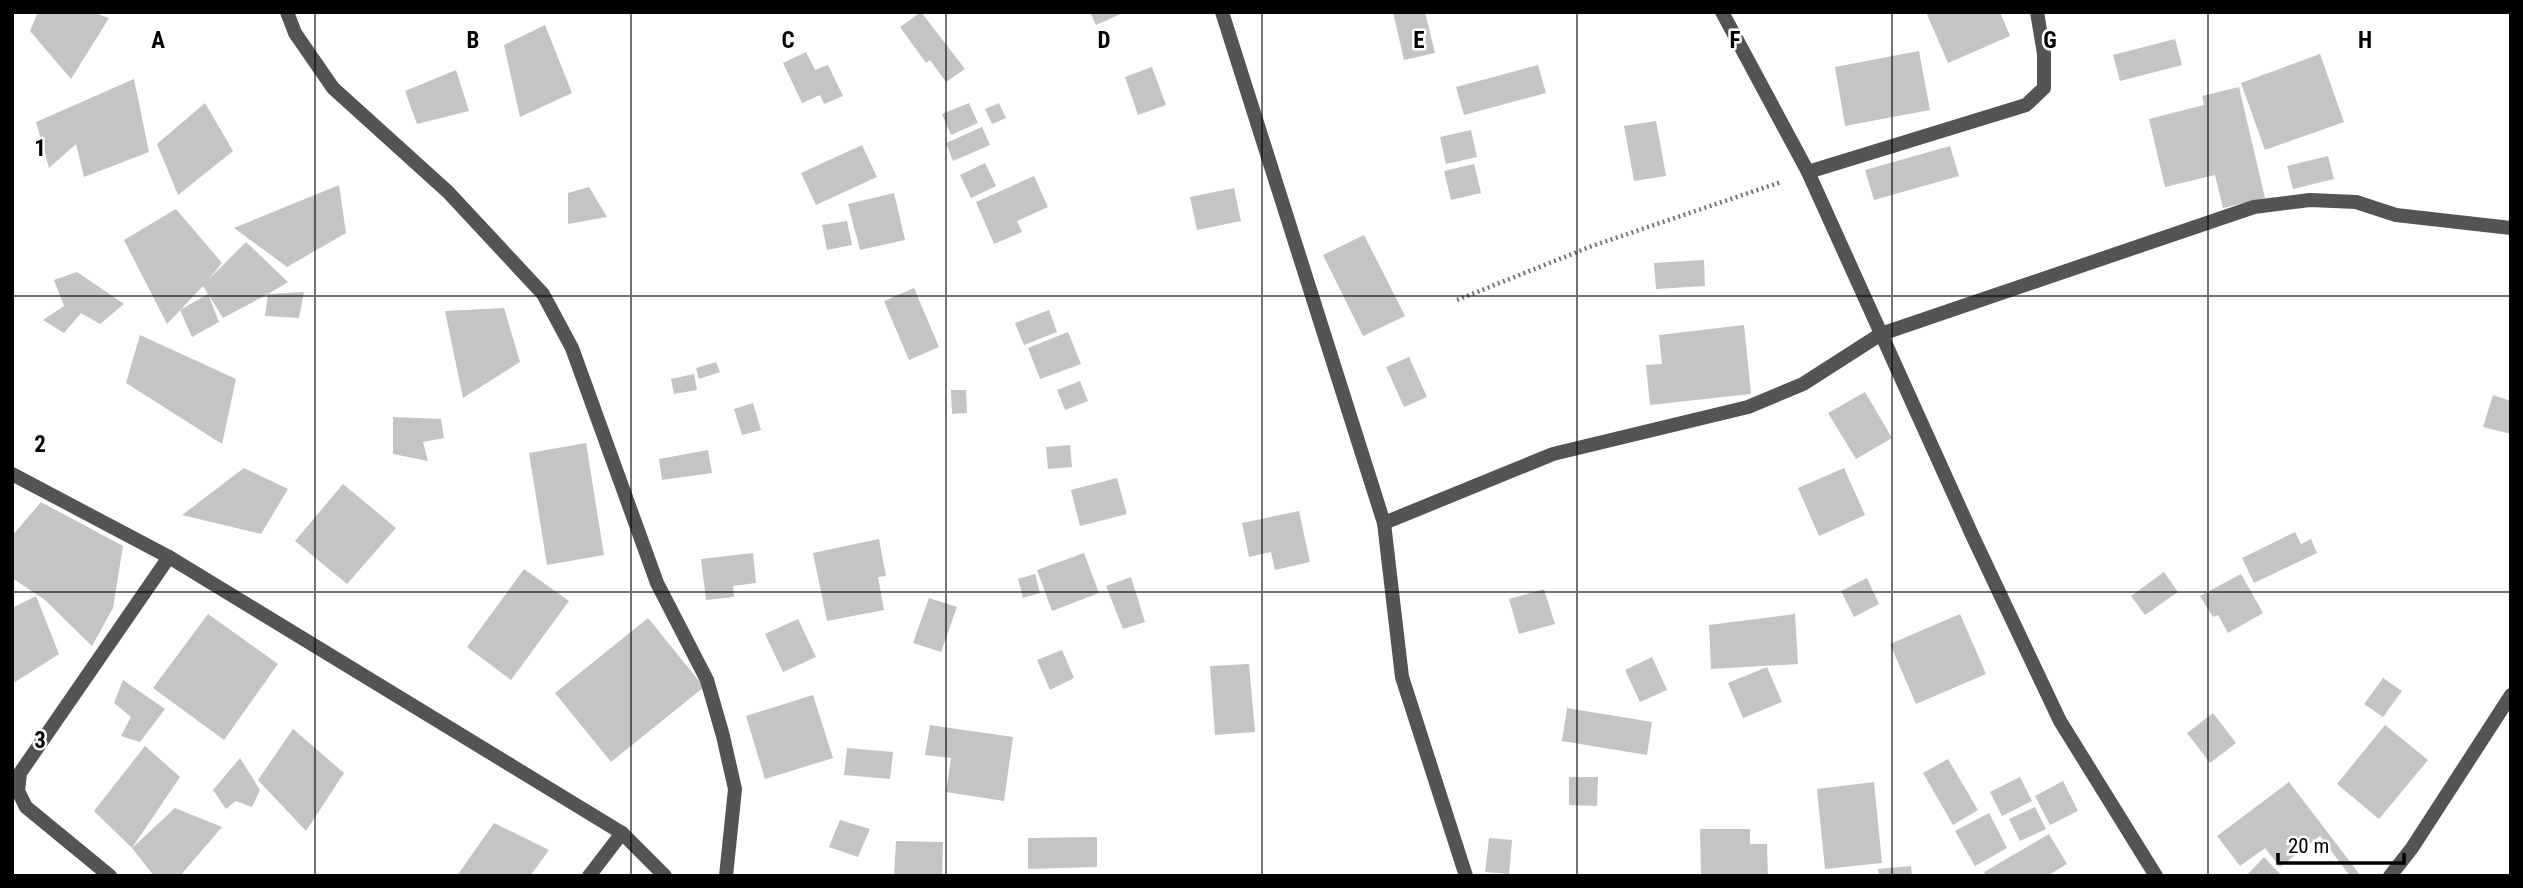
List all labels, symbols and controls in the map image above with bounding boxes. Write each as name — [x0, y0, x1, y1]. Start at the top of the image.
text: A — [151, 27, 165, 54]
text: B — [467, 27, 479, 54]
text: C — [781, 27, 795, 54]
text: D — [1098, 27, 1111, 54]
text: E — [1413, 27, 1425, 54]
text: F — [1730, 27, 1741, 54]
text: G — [2043, 27, 2057, 54]
text: H — [2358, 27, 2372, 54]
text: 1 — [34, 135, 46, 162]
text: 2 — [34, 431, 46, 458]
text: 3 — [34, 727, 46, 754]
scale bar — [2278, 822, 2404, 866]
text: 20 m — [2288, 834, 2329, 858]

